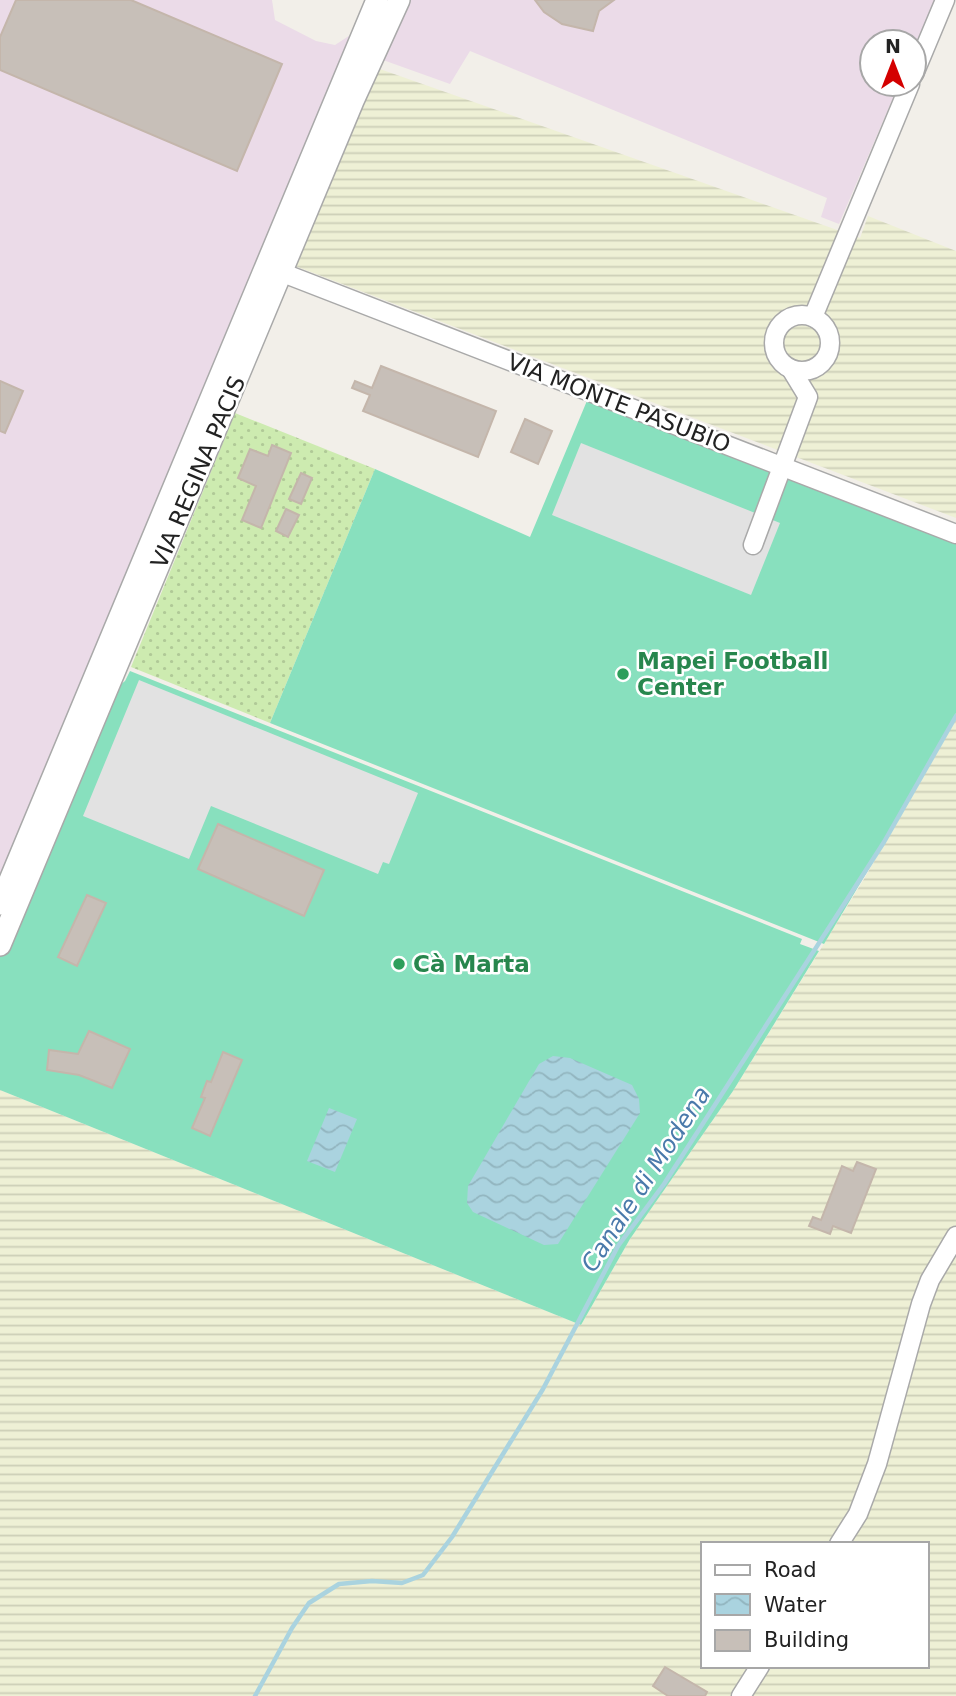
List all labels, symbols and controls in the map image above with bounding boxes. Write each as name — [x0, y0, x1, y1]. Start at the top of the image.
north arrow — [858, 28, 928, 98]
text: N — [885, 35, 901, 57]
street label: VIA MONTE PASUBIO — [504, 348, 734, 458]
street label: VIA REGINA PACIS — [146, 372, 250, 572]
place label: Mapei Football Center — [637, 648, 829, 700]
marker: Mapei Football Center — [615, 666, 631, 682]
place label: Cà Marta — [413, 951, 530, 977]
marker: Cà Marta — [391, 956, 407, 972]
water label: Canale di Modena — [576, 1081, 716, 1277]
legend — [701, 1542, 928, 1668]
text: Road — [764, 1558, 817, 1582]
text: Water — [764, 1593, 826, 1617]
text: Building — [764, 1628, 849, 1652]

